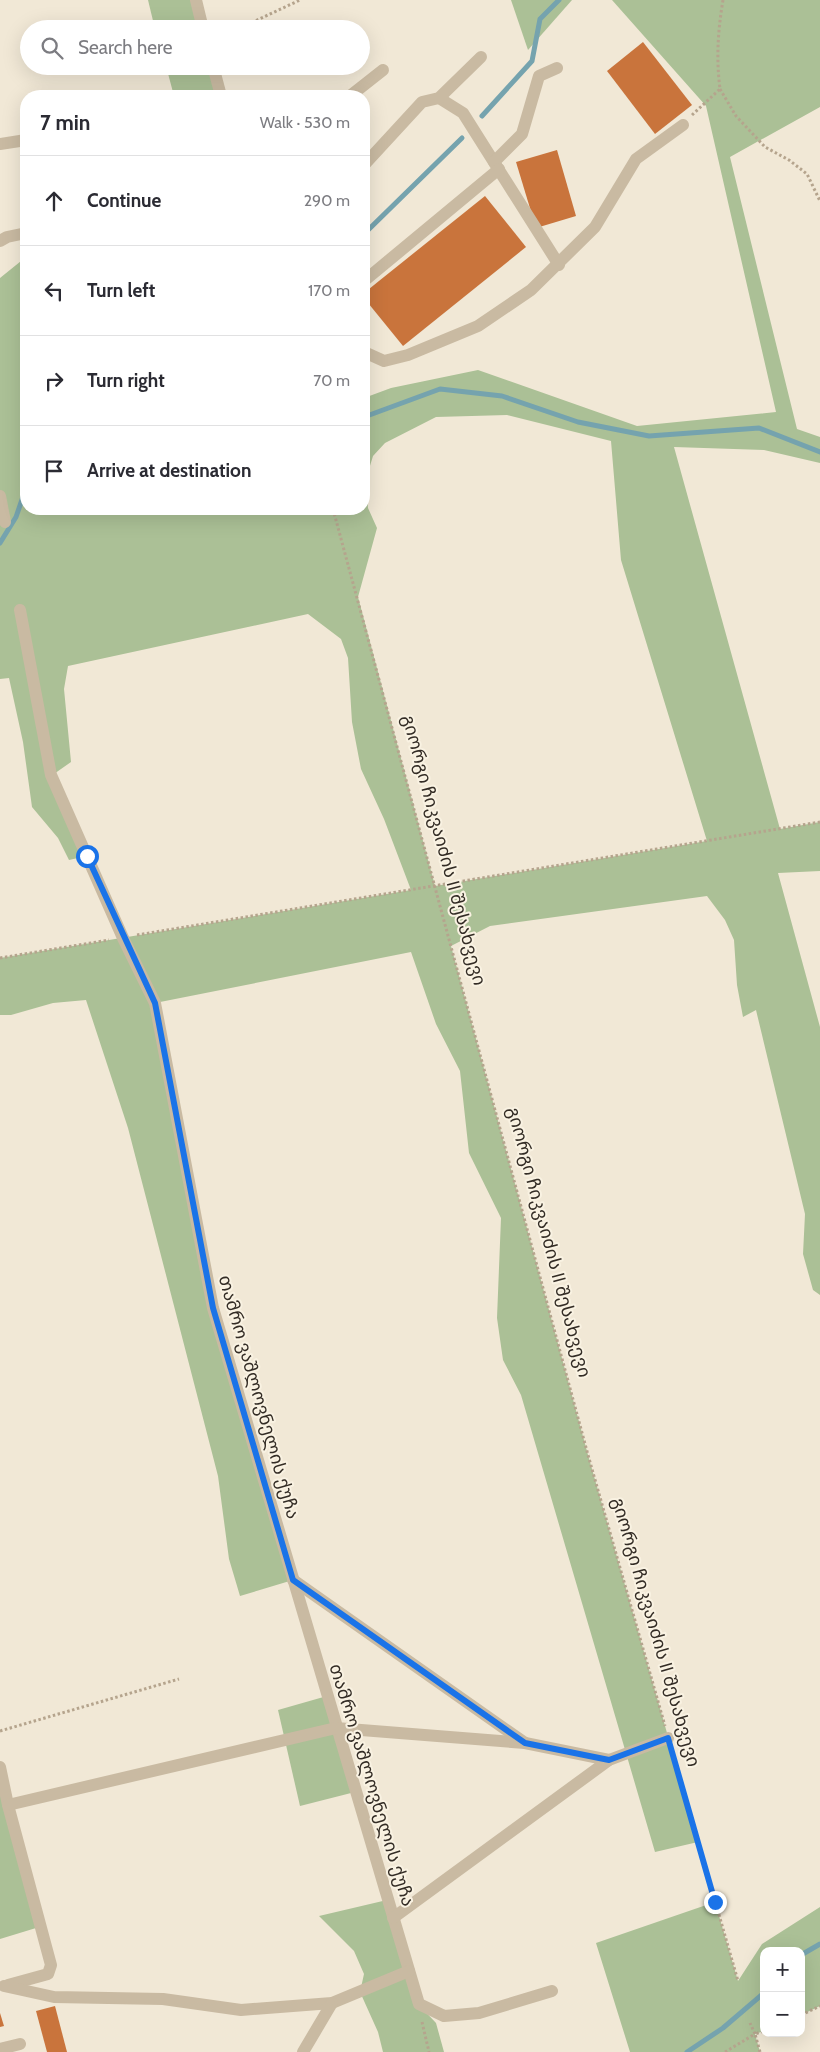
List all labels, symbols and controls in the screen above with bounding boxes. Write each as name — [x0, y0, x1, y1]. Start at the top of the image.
search box — [20, 20, 370, 75]
icon: search — [38, 34, 66, 62]
text: Search here — [78, 36, 172, 59]
text: 7 min — [40, 110, 90, 135]
text: Walk · 530 m — [260, 113, 350, 132]
icon: ahead — [40, 187, 68, 215]
text: Continue — [87, 189, 161, 212]
text: 290 m — [304, 191, 350, 210]
icon: left — [40, 277, 68, 305]
text: Turn left — [87, 279, 155, 302]
text: 170 m — [308, 281, 350, 300]
icon: right — [40, 367, 68, 395]
text: Turn right — [87, 369, 165, 392]
text: 70 m — [313, 371, 350, 390]
icon: arrive — [40, 457, 68, 485]
text: Arrive at destination — [87, 459, 251, 482]
street label: გიორგი ჩიკვაიძის II შესახვევი — [397, 712, 491, 988]
route start — [76, 845, 99, 868]
street label: გიორგი ჩიკვაიძის II შესახვევი — [502, 1104, 596, 1380]
street label: თამრო ვაშლოვნელის ქუჩა — [214, 1273, 304, 1521]
street label: გიორგი ჩიკვაიძის II შესახვევი — [607, 1495, 705, 1769]
street label: თამრო ვაშლოვნელის ქუჩა — [325, 1661, 419, 1909]
route end — [704, 1891, 727, 1914]
map controls — [760, 1947, 805, 2037]
button: + — [760, 1947, 805, 1992]
button: − — [760, 1992, 805, 2037]

